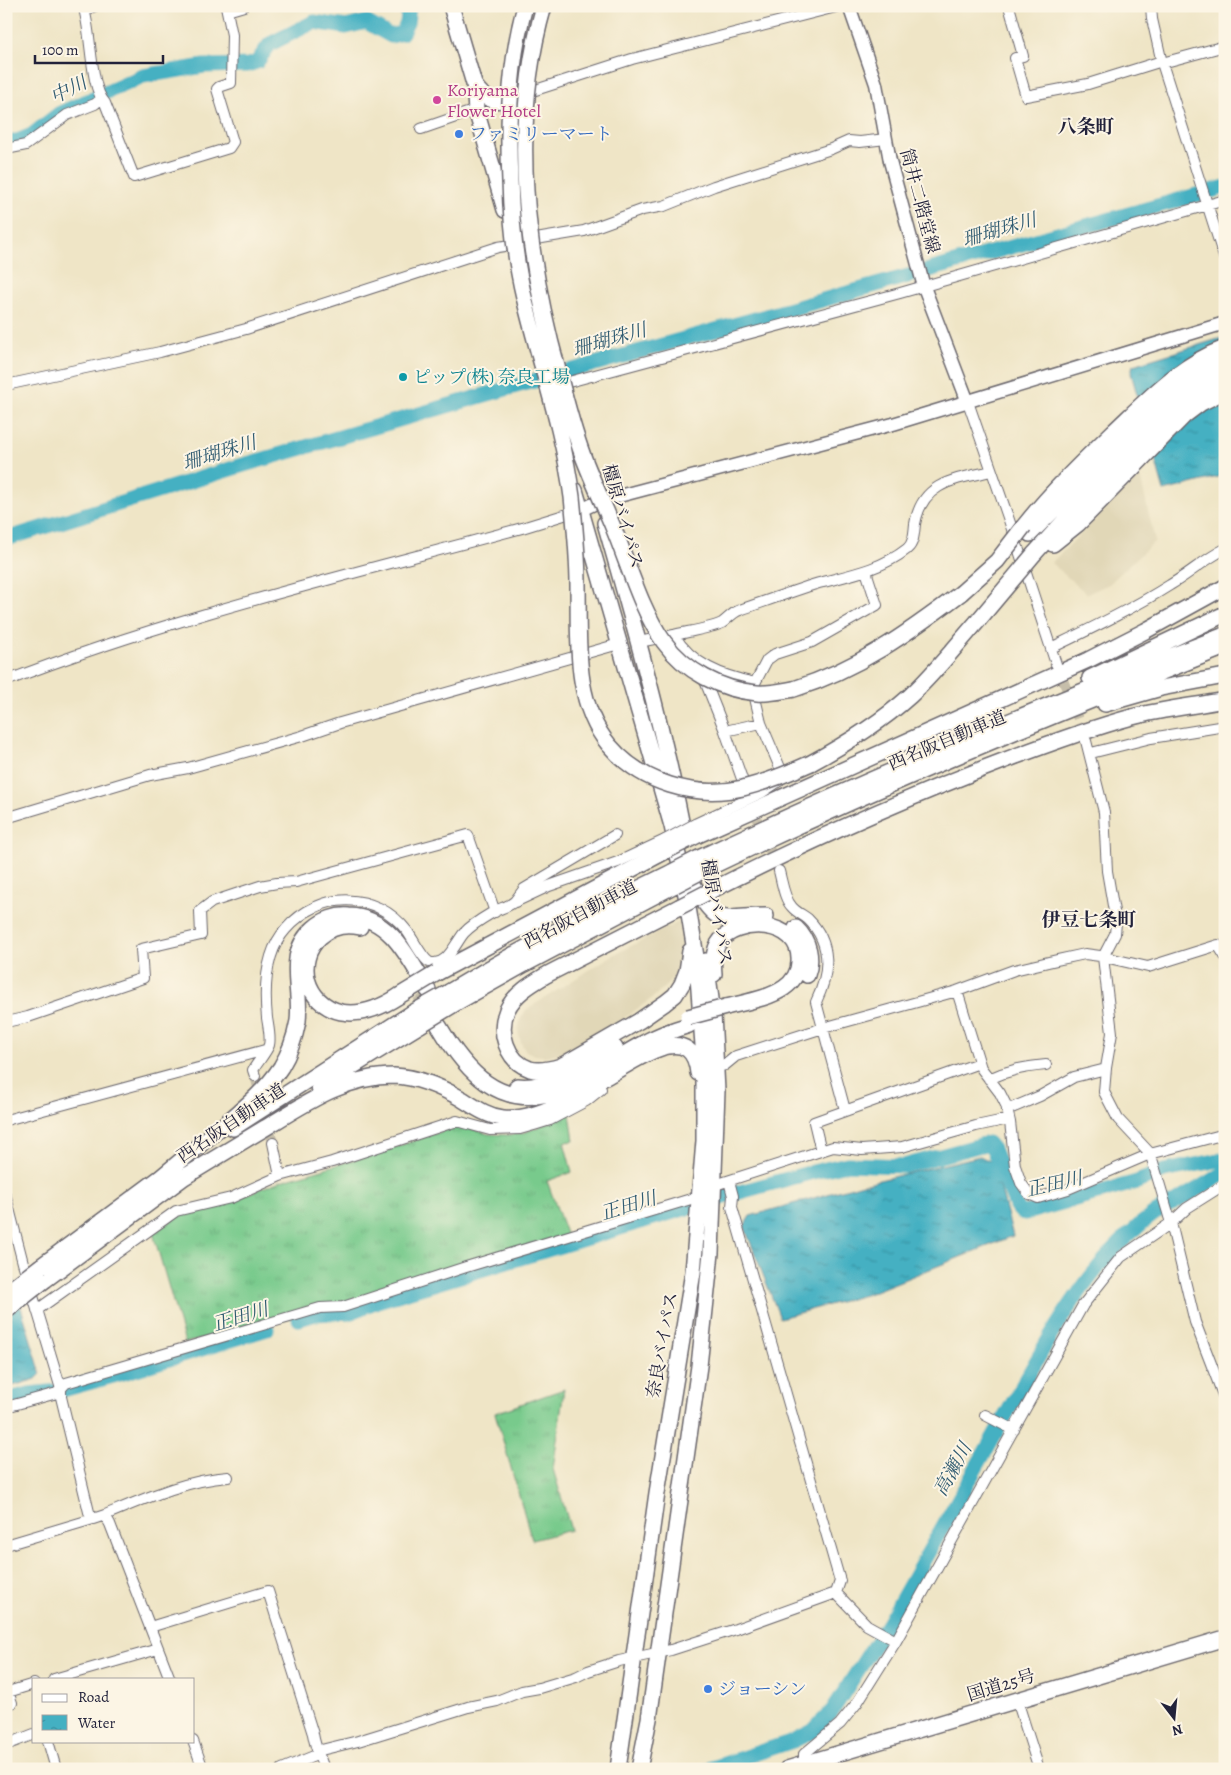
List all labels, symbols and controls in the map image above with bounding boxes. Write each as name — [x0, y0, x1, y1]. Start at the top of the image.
scale bar — [35, 32, 162, 64]
text: 100 m — [42, 40, 79, 60]
water label: 中川 — [46, 69, 93, 110]
place label: Koriyama Flower Hotel — [447, 78, 541, 123]
marker: Koriyama Flower Hotel — [431, 94, 443, 106]
district label: 八条町 — [1057, 114, 1115, 140]
place label: ファミリーマート — [469, 122, 613, 146]
marker: ファミリーマート — [453, 128, 465, 140]
street label: 筒井二階堂線 — [894, 146, 946, 256]
water label: 珊瑚珠川 — [959, 206, 1041, 253]
water label: 珊瑚珠川 — [569, 316, 651, 363]
place label: ピップ(株) 奈良工場 — [413, 365, 570, 389]
marker: ピップ(株) 奈良工場 — [397, 371, 409, 383]
water label: 珊瑚珠川 — [179, 429, 261, 477]
street label: 橿原バイパス — [597, 461, 649, 571]
street label: 西名阪自動車道 — [884, 704, 1010, 776]
street label: 橿原バイパス — [696, 857, 738, 967]
street label: 西名阪自動車道 — [519, 874, 641, 954]
district label: 伊豆七条町 — [1041, 907, 1137, 933]
street label: 西名阪自動車道 — [172, 1078, 290, 1168]
water label: 正田川 — [1024, 1164, 1087, 1203]
water label: 正田川 — [597, 1185, 661, 1227]
street label: 奈良バイパス — [641, 1290, 683, 1400]
water label: 正田川 — [209, 1296, 273, 1338]
water label: 高瀬川 — [928, 1437, 979, 1501]
street label: 国道25号 — [964, 1663, 1038, 1707]
place label: ジョーシン — [718, 1677, 807, 1701]
legend — [32, 1678, 195, 1742]
marker: ジョーシン — [702, 1683, 714, 1695]
text: Road — [78, 1687, 110, 1707]
north arrow — [1148, 1692, 1198, 1742]
text: Water — [77, 1713, 115, 1733]
text: N — [1170, 1719, 1185, 1741]

